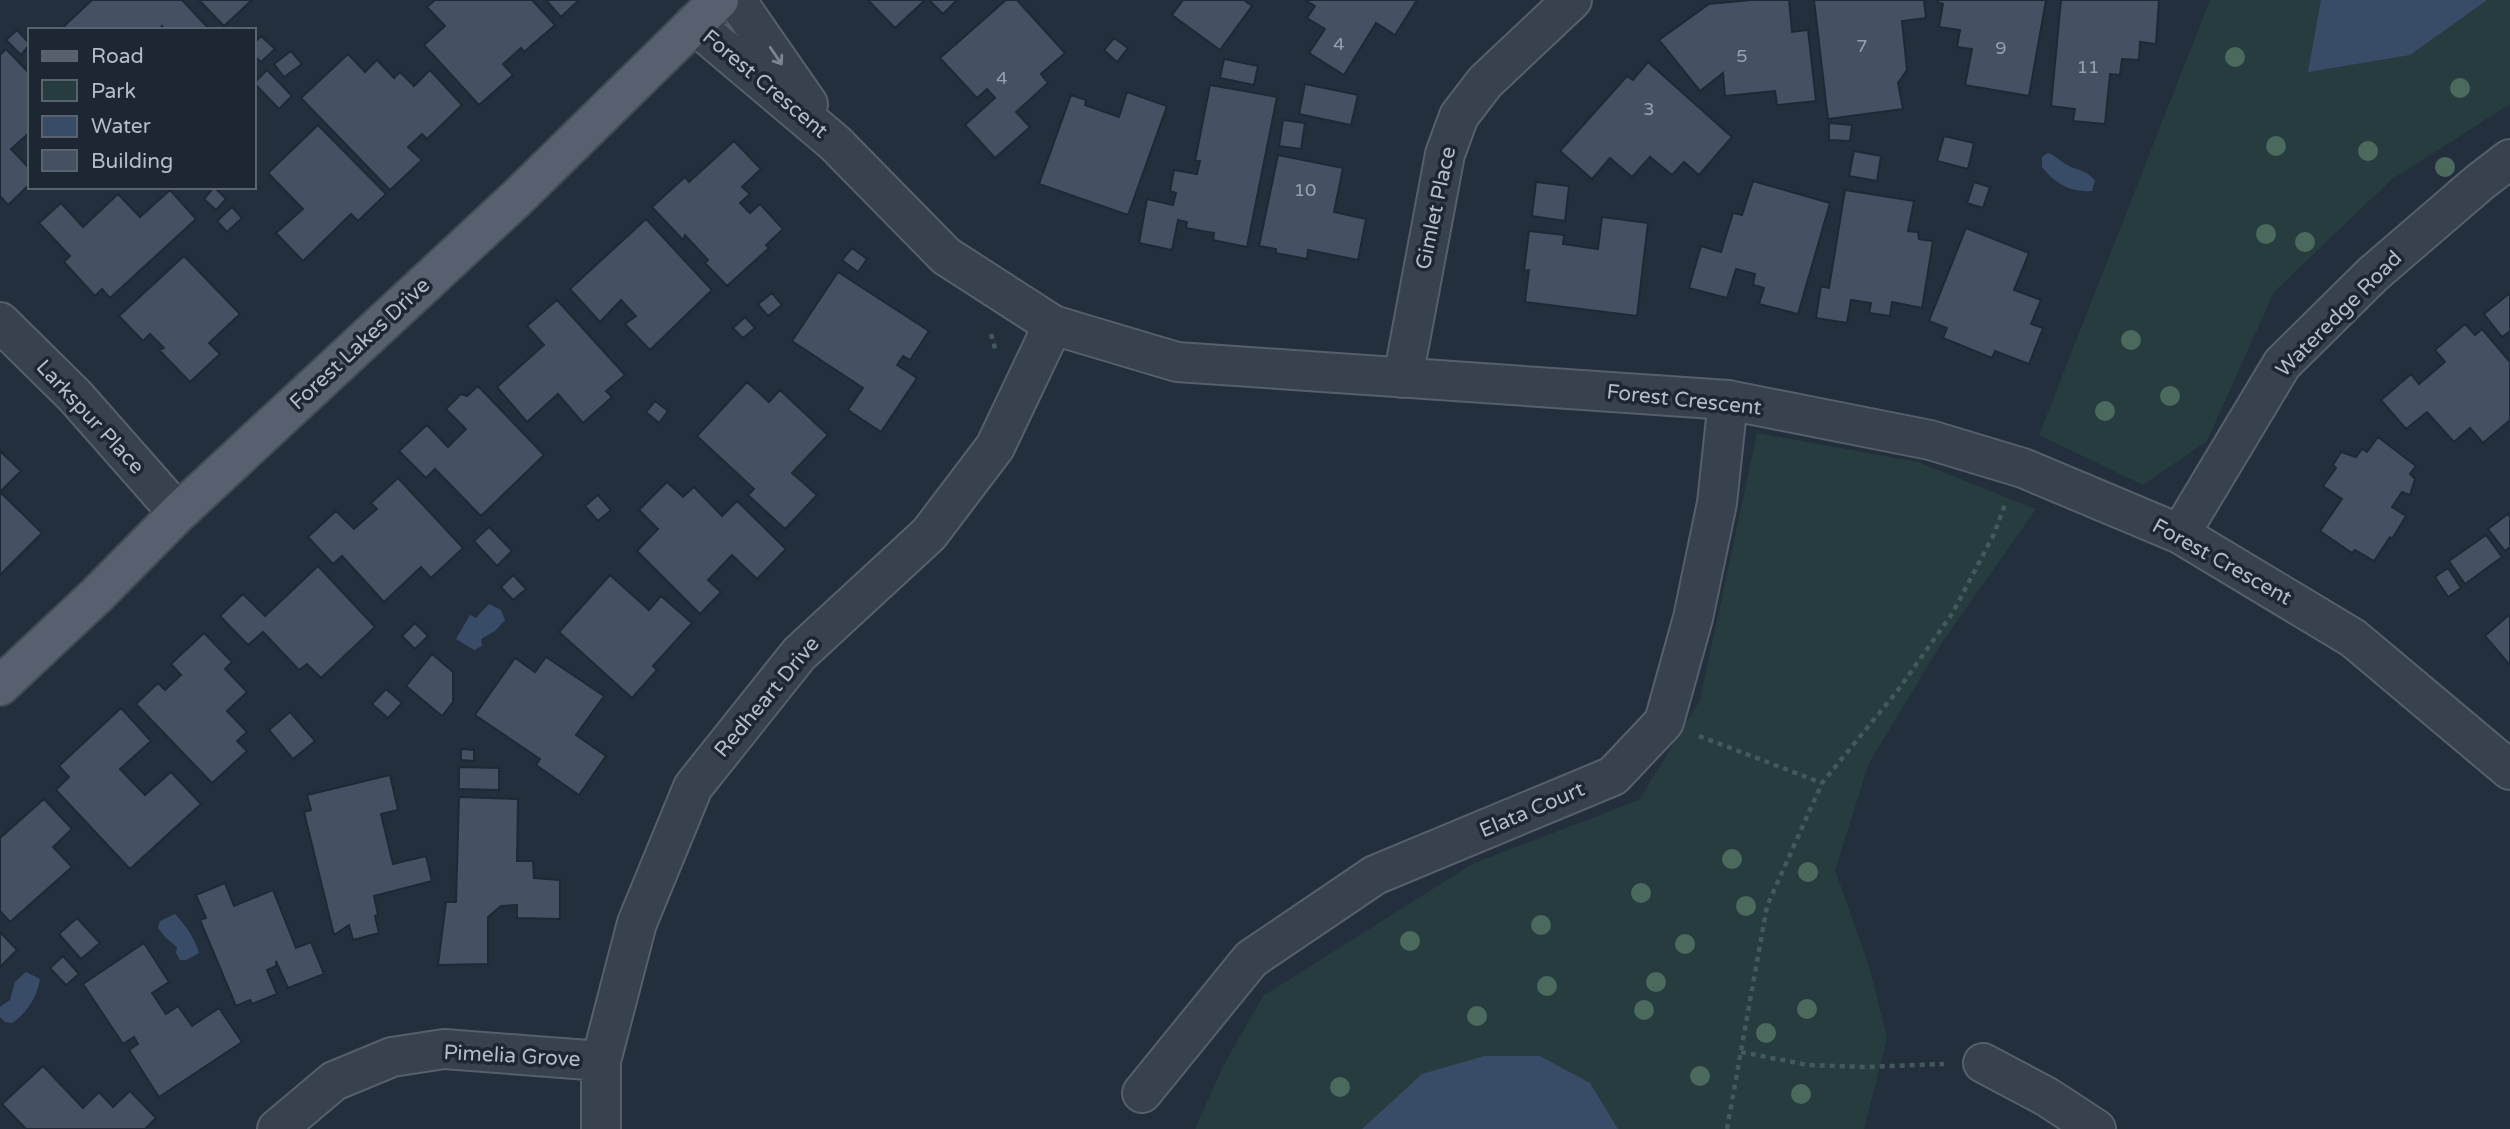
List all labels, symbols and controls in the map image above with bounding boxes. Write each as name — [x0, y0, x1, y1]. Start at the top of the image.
street label: Forest Crescent — [697, 24, 833, 144]
legend — [28, 28, 256, 189]
house number: 4 — [1333, 33, 1345, 55]
house number: 7 — [1856, 35, 1868, 57]
house number: 9 — [1995, 37, 2007, 59]
text: Road — [91, 44, 144, 69]
one-way arrow — [769, 45, 783, 65]
house number: 5 — [1736, 45, 1748, 67]
house number: 11 — [2077, 56, 2099, 78]
house number: 4 — [996, 67, 1008, 89]
text: Park — [91, 79, 136, 104]
house number: 3 — [1643, 98, 1655, 120]
text: Water — [91, 114, 151, 139]
street label: Gimlet Place — [1411, 144, 1461, 272]
text: Building — [91, 149, 173, 174]
house number: 10 — [1294, 179, 1316, 201]
street label: Wateredge Road — [2271, 246, 2407, 382]
street label: Forest Lakes Drive — [285, 273, 435, 415]
street label: Larkspur Place — [31, 355, 149, 479]
street label: Forest Crescent — [1605, 379, 1763, 421]
street label: Forest Crescent — [2148, 513, 2296, 611]
street label: Redheart Drive — [709, 632, 825, 762]
street label: Elata Court — [1476, 777, 1588, 843]
street label: Pimelia Grove — [443, 1040, 581, 1072]

